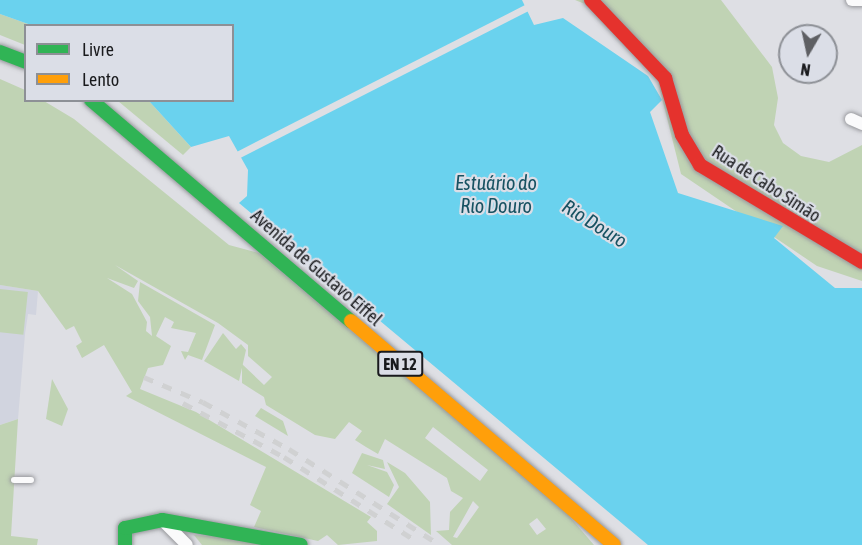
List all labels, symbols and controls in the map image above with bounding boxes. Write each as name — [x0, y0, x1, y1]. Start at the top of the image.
legend — [24, 24, 234, 102]
north arrow — [778, 24, 838, 84]
text: Livre — [82, 39, 114, 60]
text: N — [799, 60, 812, 79]
text: Lento — [82, 69, 119, 90]
street label: Rua de Cabo Simão — [708, 141, 824, 227]
water label: Estuário do Rio Douro — [455, 171, 537, 218]
water label: Rio Douro — [558, 194, 632, 252]
street label: Avenida de Gustavo Eiffel — [246, 205, 386, 331]
road number: EN 12 — [376, 351, 424, 377]

